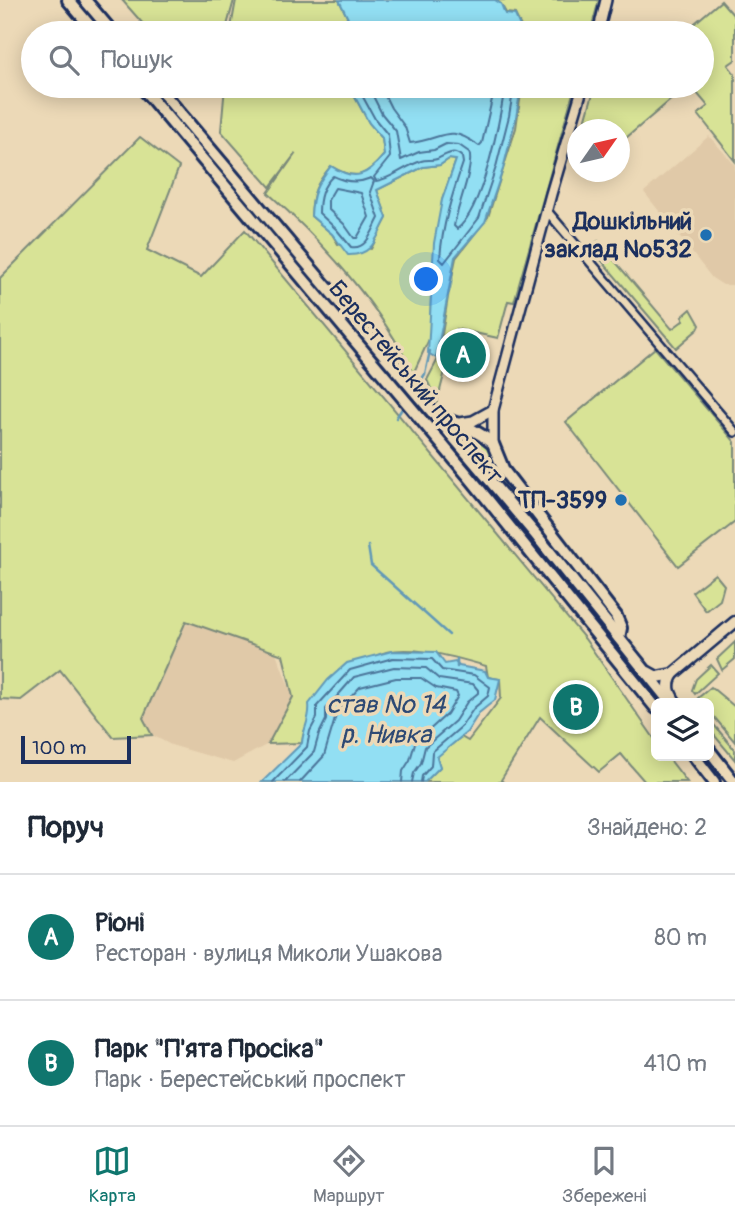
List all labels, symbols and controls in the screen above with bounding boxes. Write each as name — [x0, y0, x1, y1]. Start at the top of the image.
search box — [21, 21, 714, 98]
icon: search — [45, 41, 83, 79]
text: Пошук — [101, 44, 174, 76]
north arrow — [567, 119, 630, 182]
place label: Дошкільний заклад №532 — [545, 207, 692, 264]
marker: Дошкільний заклад №532 — [698, 227, 714, 243]
your location — [409, 262, 443, 296]
street label: Берестейський проспект — [322, 275, 509, 490]
pin: A — [440, 329, 486, 381]
place label: ТП-3599 — [517, 486, 607, 515]
marker: ТП-3599 — [613, 492, 629, 508]
pin: B — [553, 681, 599, 733]
water label: став № 14 р. Нивка — [327, 689, 447, 751]
map controls — [651, 698, 714, 761]
button: layers — [651, 698, 714, 761]
scale bar — [21, 733, 131, 765]
text: 100 m — [32, 736, 86, 760]
text: Поруч — [28, 809, 104, 846]
text: Знайдено: 2 — [587, 813, 707, 842]
text: Ріоні — [95, 907, 144, 939]
text: A — [44, 923, 58, 952]
text: 80 m — [654, 923, 707, 952]
text: Ресторан · вулиця Миколи Ушакова — [95, 939, 442, 968]
text: Парк "П'ята Просіка" — [95, 1033, 324, 1065]
text: B — [44, 1049, 58, 1078]
text: 410 m — [644, 1049, 707, 1078]
text: Парк · Берестейський проспект — [95, 1065, 406, 1094]
tab: Карта — [89, 1142, 136, 1208]
tab: Маршрут — [313, 1142, 385, 1208]
tab: Збережені — [562, 1142, 646, 1208]

